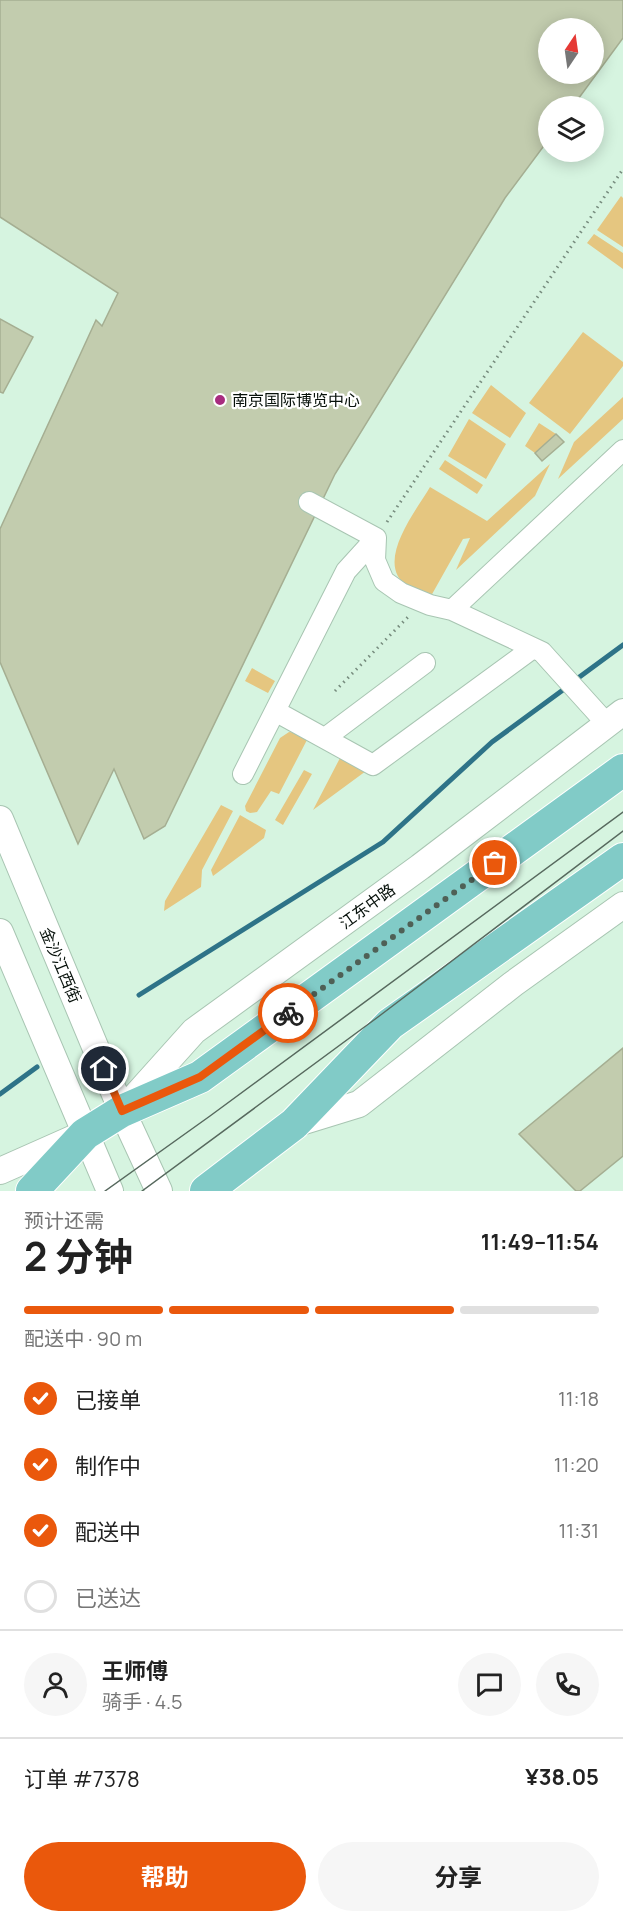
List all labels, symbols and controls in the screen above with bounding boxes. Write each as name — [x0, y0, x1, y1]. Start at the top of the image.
north arrow — [538, 18, 604, 84]
map controls — [538, 18, 604, 162]
button: layers — [538, 96, 604, 162]
place label: 南京国际博览中心 — [232, 389, 360, 411]
marker: 南京国际博览中心 — [213, 393, 227, 407]
pin — [469, 837, 520, 888]
icon: bag — [478, 846, 511, 879]
street label: 江东中路 — [335, 878, 399, 934]
street label: 金沙江西街 — [35, 924, 87, 1006]
courier — [258, 983, 318, 1043]
icon: bike — [272, 997, 305, 1030]
pin — [78, 1043, 129, 1094]
icon: home — [87, 1052, 120, 1085]
text: 预计还需 — [24, 1207, 104, 1234]
text: 11:49–11:54 — [481, 1227, 599, 1257]
text: 2 分钟 — [24, 1229, 133, 1283]
text: 配送中 · 90 m — [24, 1325, 142, 1352]
icon: check — [24, 1382, 57, 1415]
text: 已接单 — [75, 1385, 141, 1415]
text: 11:18 — [558, 1385, 599, 1412]
icon: check — [24, 1448, 57, 1481]
text: 制作中 — [75, 1451, 141, 1481]
text: 11:20 — [554, 1451, 599, 1478]
icon: check — [24, 1514, 57, 1547]
text: 配送中 — [75, 1517, 141, 1547]
text: 11:31 — [559, 1517, 599, 1544]
text: 已送达 — [75, 1583, 141, 1613]
button: person — [24, 1653, 87, 1716]
button: chat — [458, 1653, 521, 1716]
button: phone — [536, 1653, 599, 1716]
text: 王师傅 — [102, 1656, 168, 1686]
text: 骑手 · 4.5 — [102, 1688, 183, 1715]
text: ¥38.05 — [525, 1762, 599, 1792]
text: 订单 #7378 — [24, 1764, 140, 1794]
button: 帮助 — [24, 1842, 306, 1911]
button: 分享 — [318, 1842, 599, 1911]

